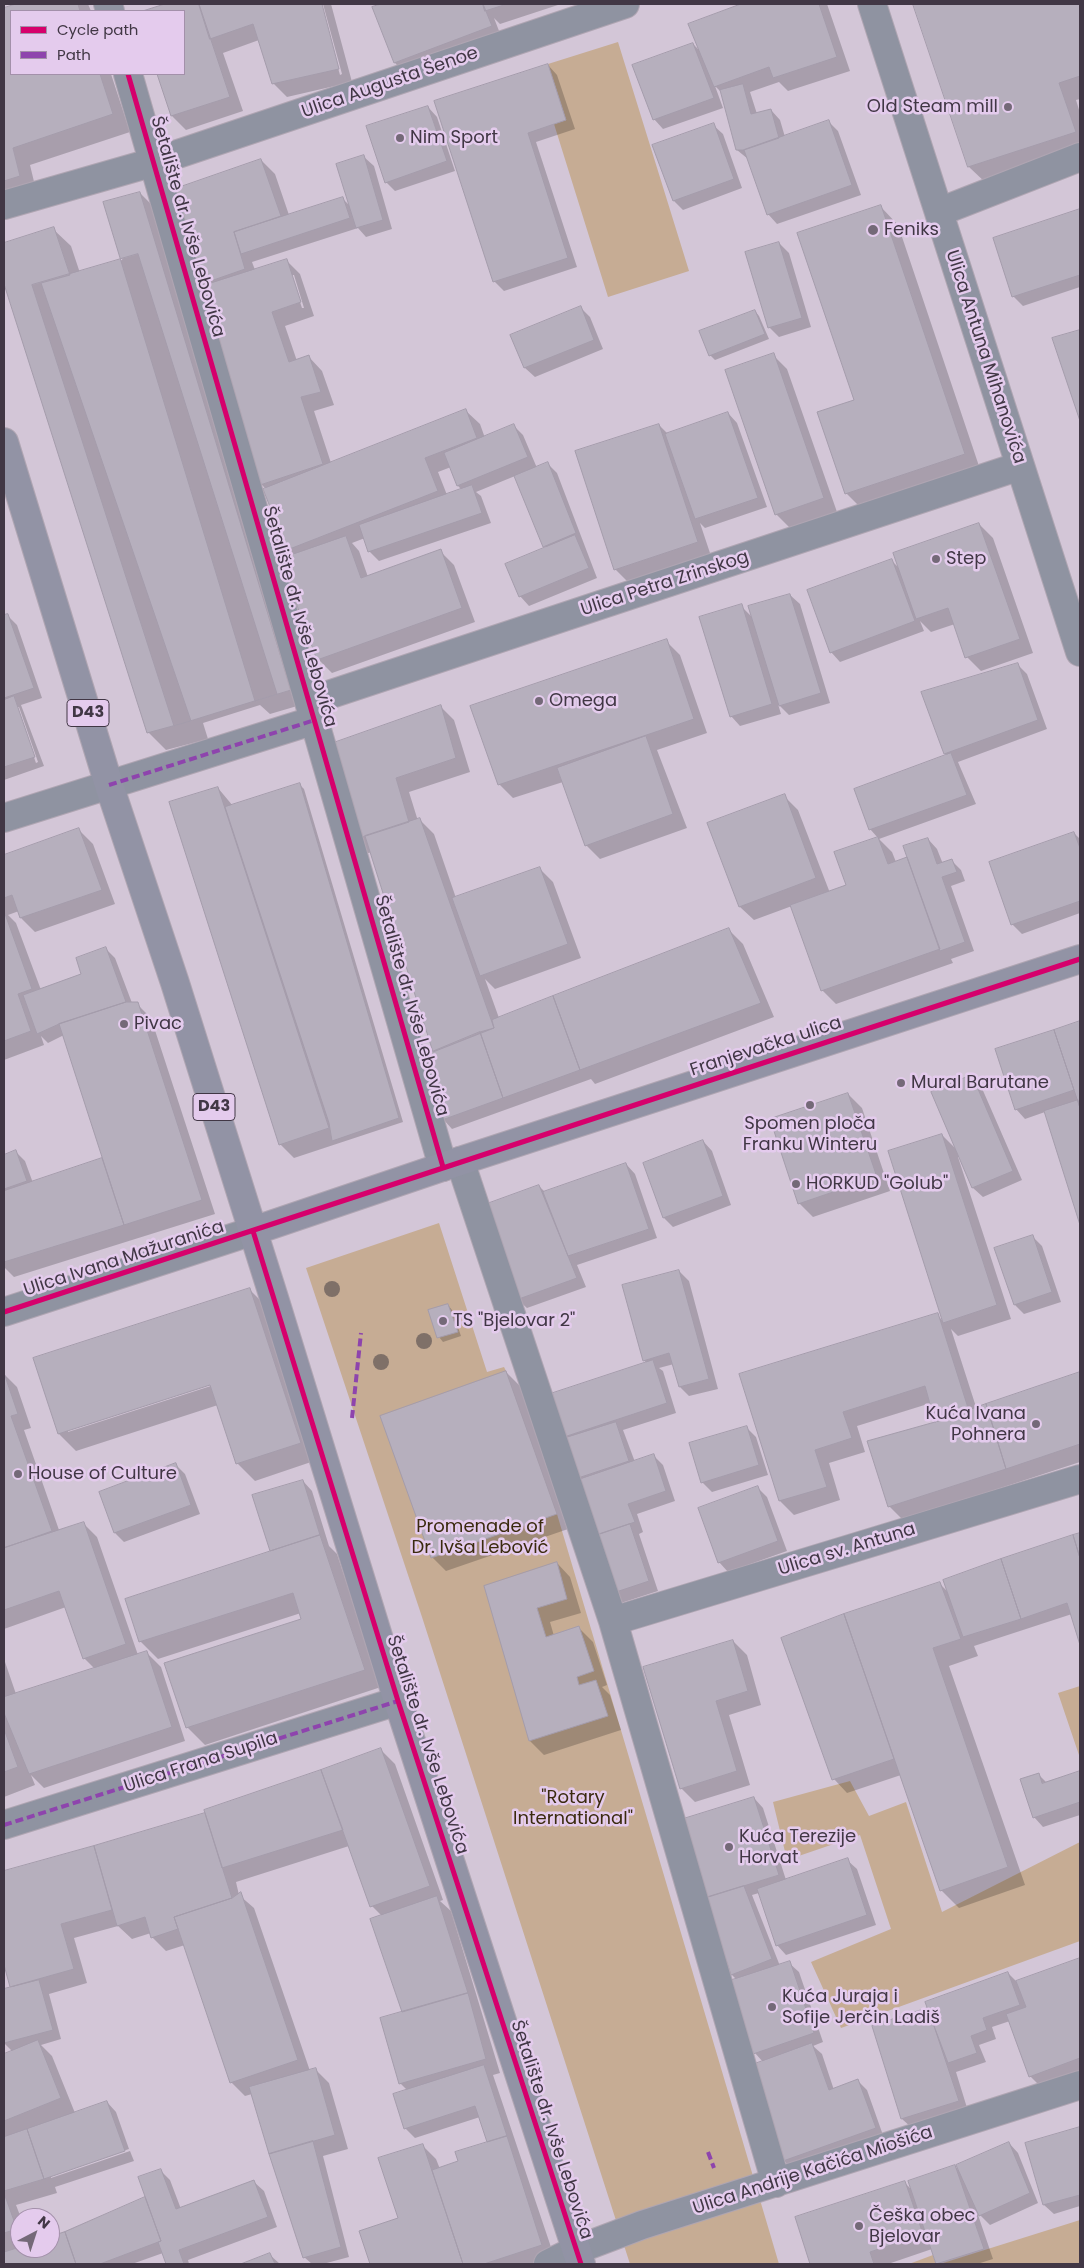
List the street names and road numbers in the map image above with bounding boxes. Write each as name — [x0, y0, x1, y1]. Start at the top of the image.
street label: Ulica Augusta Šenoe — [299, 43, 481, 123]
street label: Šetalište dr. Ivše Lebovića — [145, 114, 229, 340]
street label: Ulica Antuna Mihanovića — [940, 247, 1030, 467]
street label: Šetalište dr. Ivše Lebovića — [257, 504, 341, 730]
street label: Ulica Petra Zrinskog — [578, 547, 752, 621]
road number: D43 — [67, 700, 109, 726]
street label: Šetalište dr. Ivše Lebovića — [369, 893, 453, 1119]
street label: Franjevačka ulica — [688, 1012, 844, 1082]
road number: D43 — [193, 1094, 235, 1120]
street label: Ulica Ivana Mažuranića — [21, 1216, 227, 1302]
street label: Ulica sv. Antuna — [776, 1519, 918, 1581]
street label: Šetalište dr. Ivše Lebovića — [381, 1633, 473, 1857]
street label: Ulica Frana Supila — [121, 1728, 281, 1798]
street label: Šetalište dr. Ivše Lebovića — [505, 2018, 597, 2242]
street label: Ulica Andrije Kačića Miošića — [690, 2122, 936, 2220]

